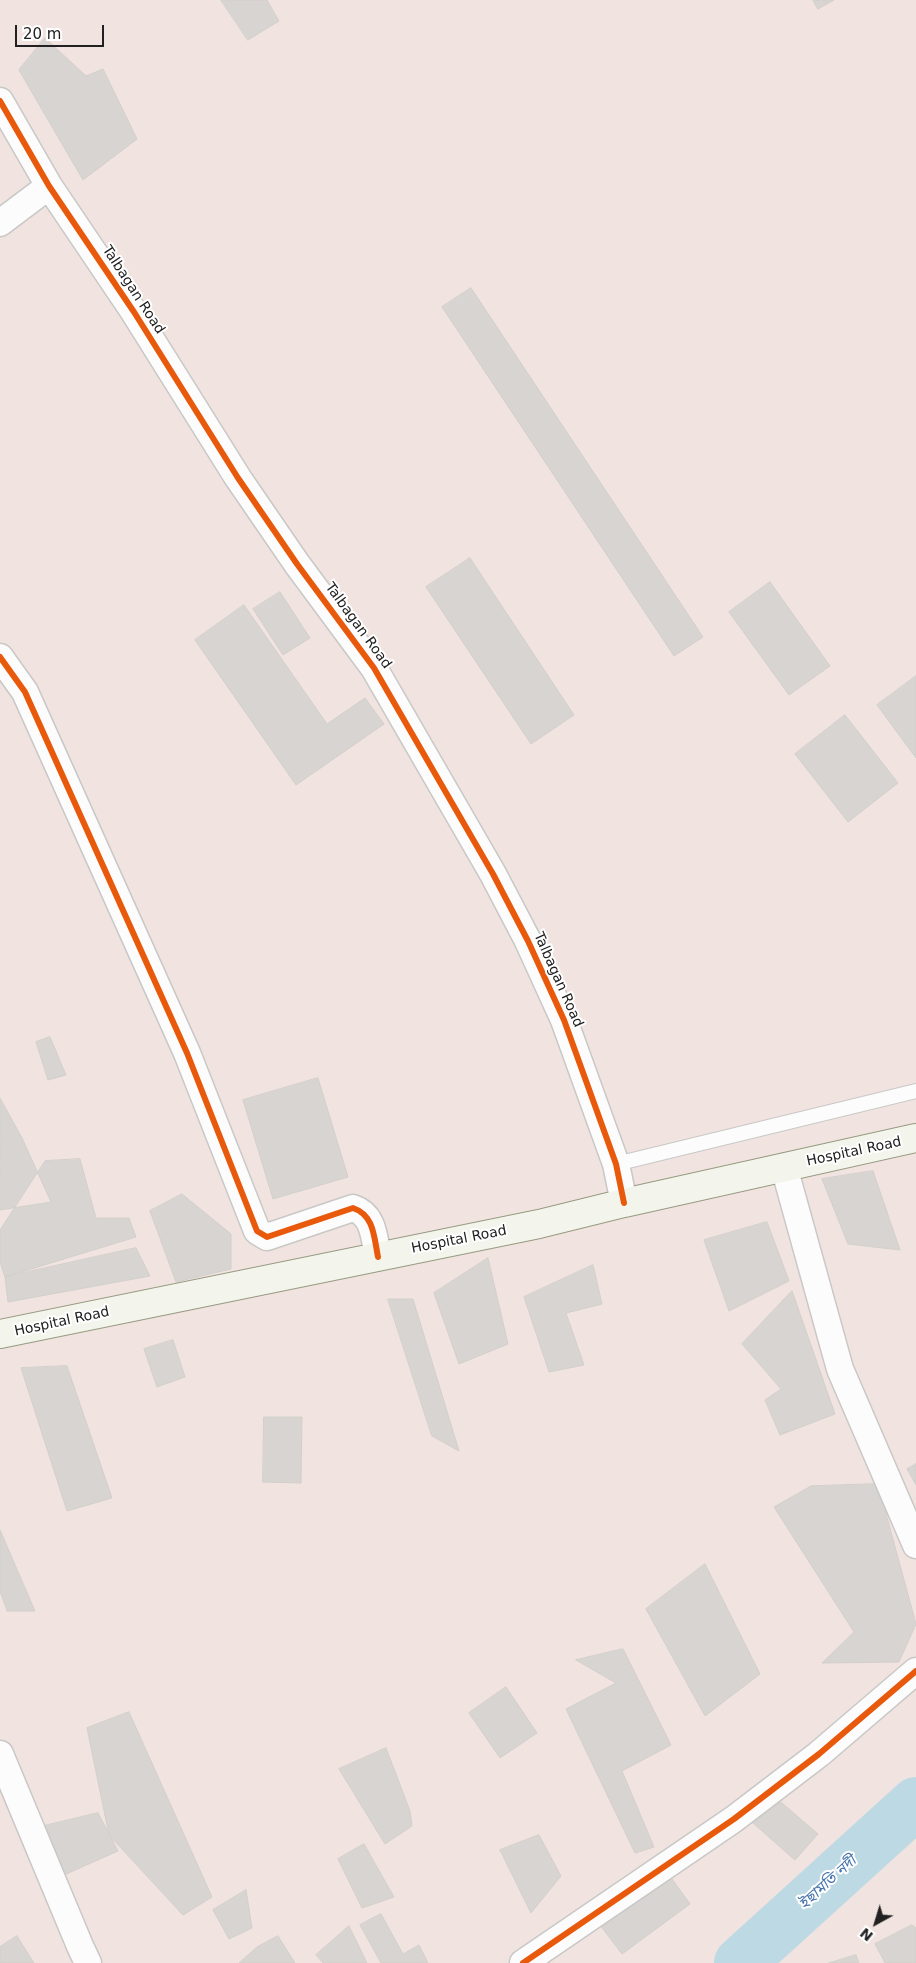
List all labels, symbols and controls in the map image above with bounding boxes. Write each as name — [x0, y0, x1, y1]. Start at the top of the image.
scale bar — [18, 15, 106, 47]
text: 20 m — [23, 25, 61, 43]
street label: Talbagan Road — [98, 243, 168, 337]
street label: Talbagan Road — [321, 580, 395, 672]
street label: Talbagan Road — [530, 930, 586, 1030]
street label: Hospital Road — [805, 1134, 903, 1170]
street label: Hospital Road — [410, 1223, 508, 1257]
street label: Hospital Road — [13, 1304, 111, 1340]
water label: ইছামতি নদী — [796, 1853, 860, 1913]
north arrow — [851, 1898, 901, 1948]
text: N — [857, 1925, 876, 1945]

